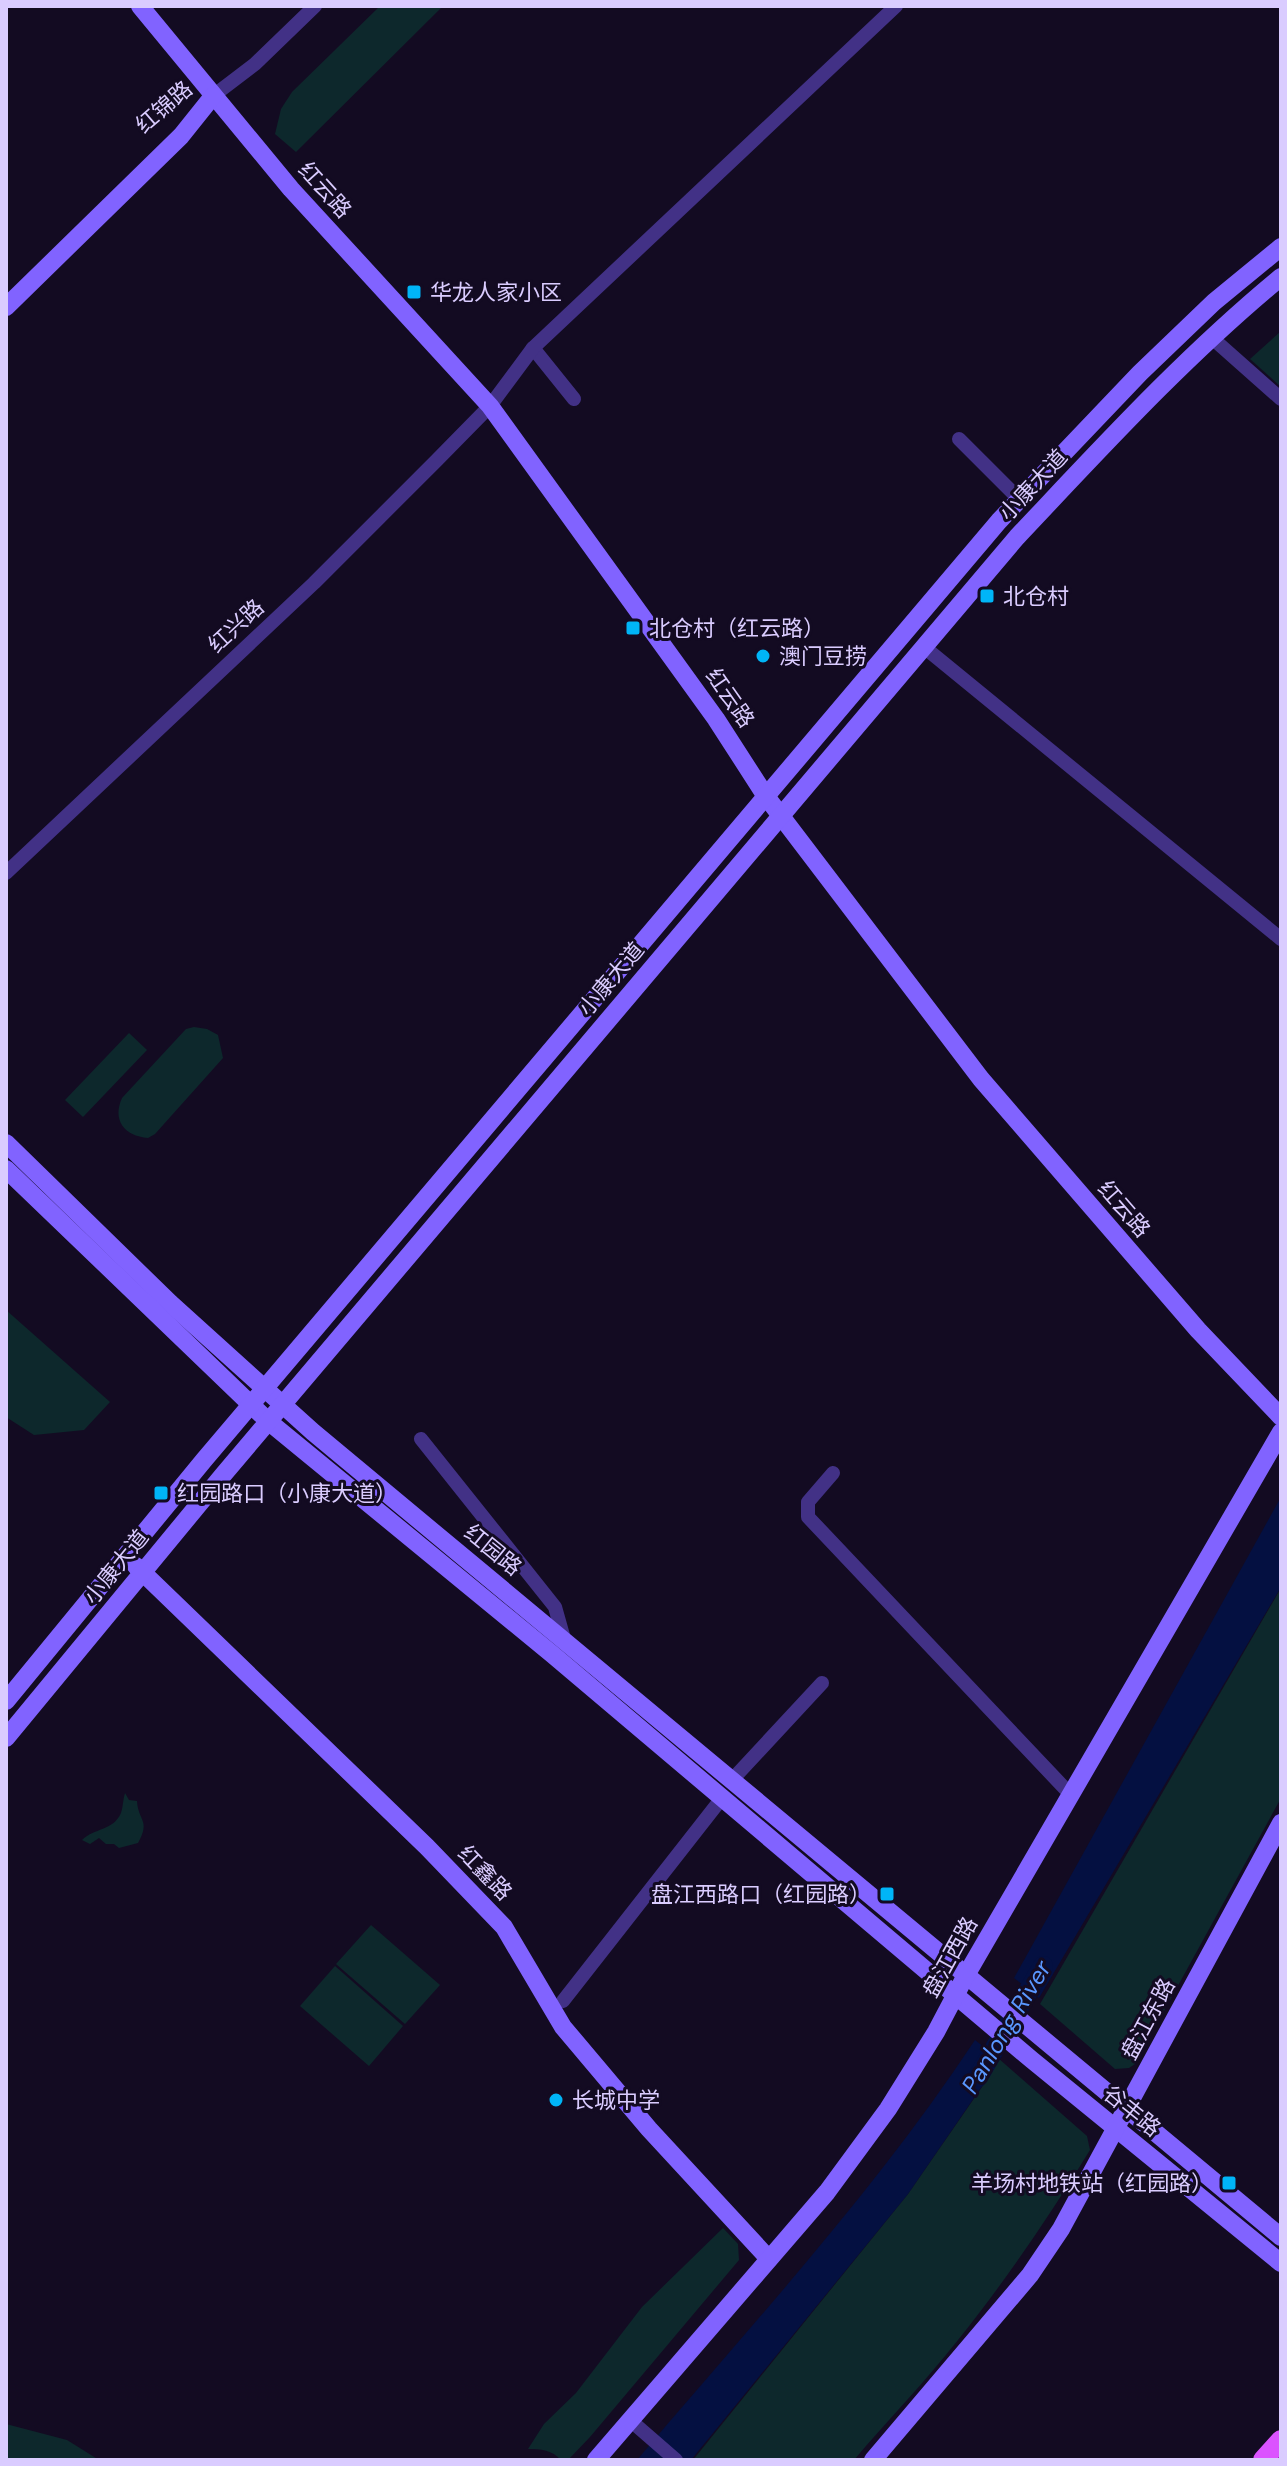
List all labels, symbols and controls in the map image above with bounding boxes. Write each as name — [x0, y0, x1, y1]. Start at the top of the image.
street label: 红锦路 — [130, 74, 198, 140]
street label: 红云路 — [292, 156, 358, 224]
place label: 华龙人家小区 — [430, 278, 562, 307]
marker: 华龙人家小区 — [405, 283, 423, 301]
street label: 小康大道 — [992, 443, 1074, 527]
place label: 北仓村 — [1003, 582, 1069, 611]
marker: 北仓村 — [978, 587, 996, 605]
street label: 红兴路 — [202, 593, 270, 659]
place label: 北仓村（红云路） — [649, 614, 825, 643]
marker: 北仓村（红云路） — [624, 619, 642, 637]
place label: 澳门豆捞 — [779, 642, 867, 671]
marker: 澳门豆捞 — [754, 647, 772, 665]
street label: 红云路 — [699, 663, 761, 733]
street label: 小康大道 — [572, 936, 650, 1022]
street label: 红云路 — [1091, 1175, 1157, 1243]
place label: 红园路口（小康大道） — [177, 1479, 397, 1508]
marker: 红园路口（小康大道） — [152, 1484, 170, 1502]
street label: 红园路 — [458, 1518, 528, 1582]
street label: 小康大道 — [77, 1524, 155, 1610]
street label: 红鑫路 — [452, 1839, 518, 1907]
place label: 盘江西路口（红园路） — [651, 1880, 871, 1909]
marker: 盘江西路口（红园路） — [878, 1885, 896, 1903]
street label: 盘江西路 — [916, 1911, 984, 2003]
water label: Panlong River — [954, 1954, 1058, 2099]
street label: 盘江东路 — [1115, 1973, 1181, 2065]
street label: 谷丰路 — [1097, 2079, 1167, 2143]
place label: 长城中学 — [572, 2086, 660, 2115]
marker: 长城中学 — [547, 2091, 565, 2109]
place label: 羊场村地铁站（红园路） — [971, 2169, 1213, 2198]
marker: 羊场村地铁站（红园路） — [1220, 2174, 1238, 2192]

